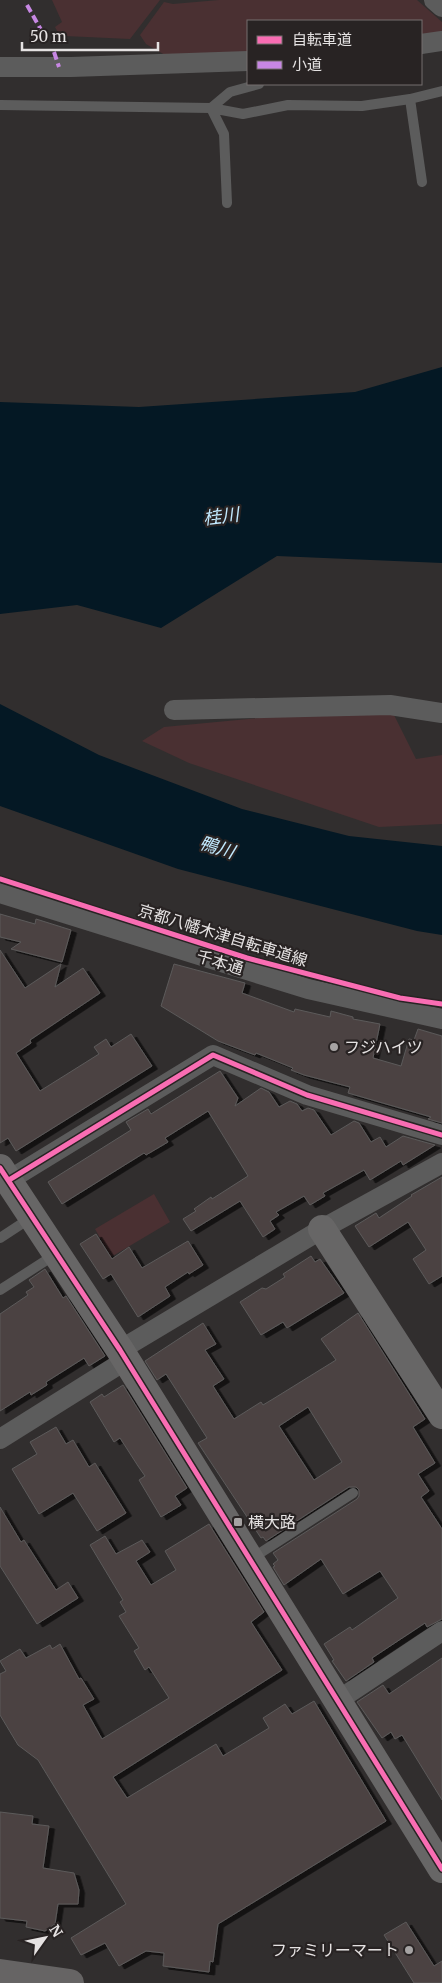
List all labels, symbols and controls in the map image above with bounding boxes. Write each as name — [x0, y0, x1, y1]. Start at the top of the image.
scale bar — [22, 20, 159, 52]
legend — [247, 20, 422, 85]
text: 50 m — [30, 27, 67, 46]
text: 自転車道 — [292, 30, 352, 49]
text: 小道 — [292, 55, 322, 74]
water label: 桂川 — [202, 502, 242, 530]
water label: 鴨川 — [196, 831, 239, 864]
street label: 京都八幡木津自転車道線 — [136, 900, 310, 970]
street label: 千本通 — [194, 945, 246, 979]
place label: フジハイツ — [344, 1037, 423, 1057]
marker: フジハイツ — [328, 1041, 340, 1053]
place label: 横大路 — [248, 1512, 296, 1532]
marker: 横大路 — [232, 1516, 244, 1528]
north arrow — [20, 1913, 70, 1963]
text: N — [45, 1921, 66, 1940]
place label: ファミリーマート — [271, 1940, 399, 1960]
marker: ファミリーマート — [403, 1944, 415, 1956]

